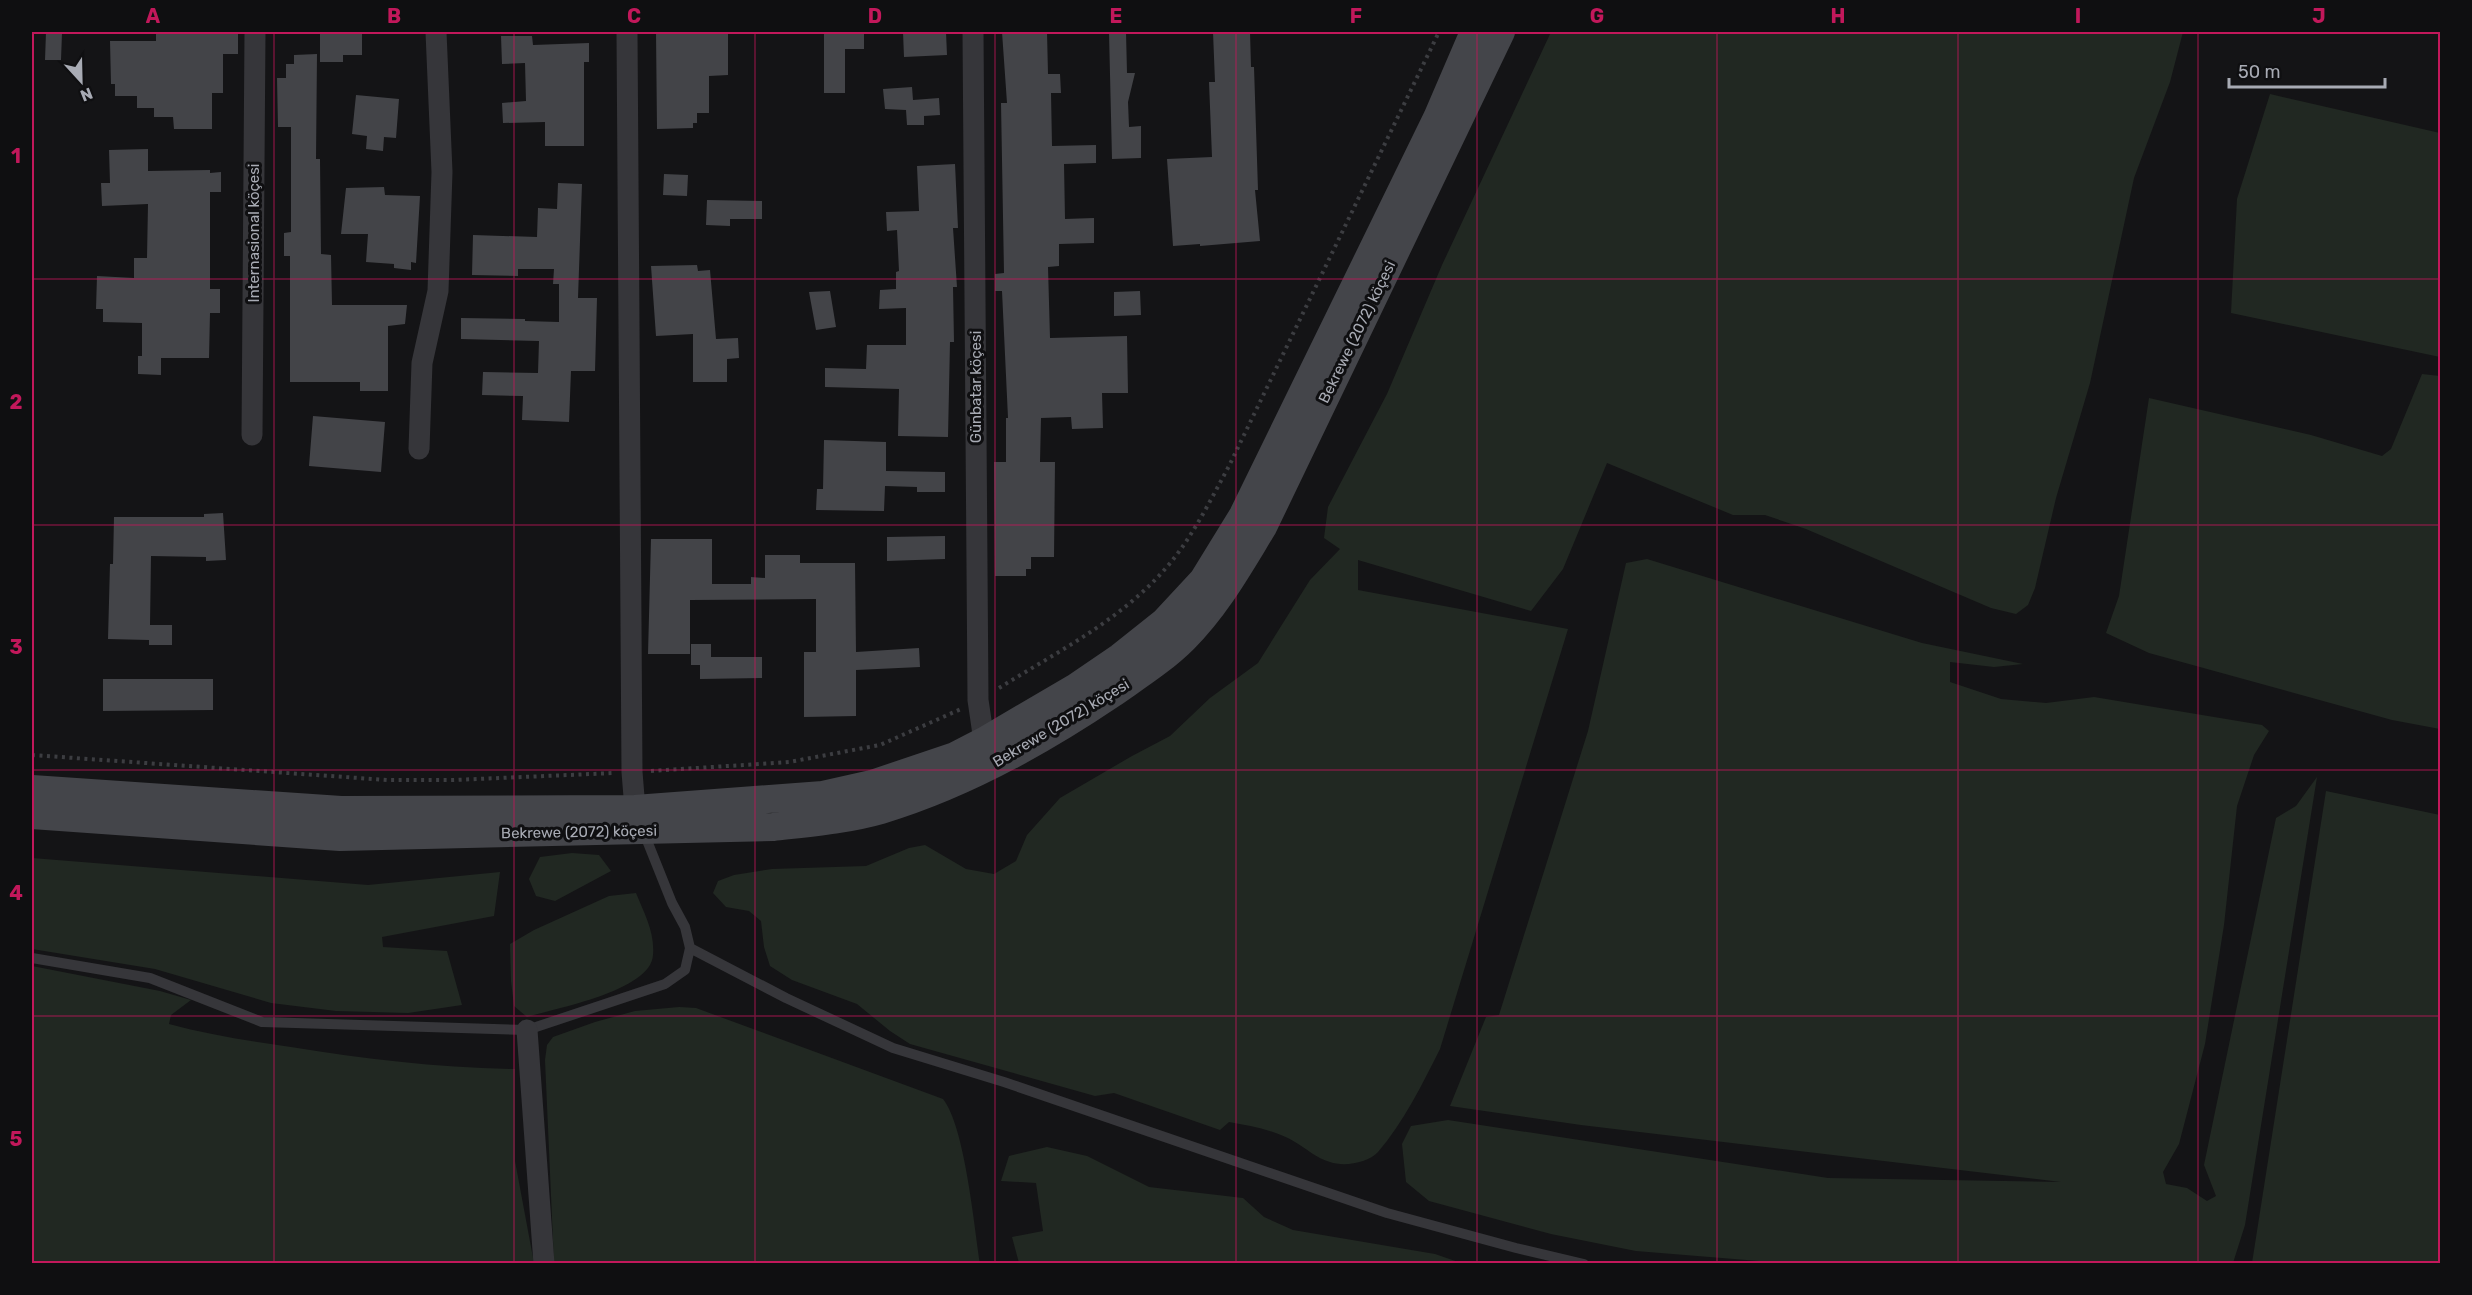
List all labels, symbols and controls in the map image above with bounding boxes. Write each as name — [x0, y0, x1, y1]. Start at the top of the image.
text: A — [146, 4, 161, 28]
text: B — [387, 4, 401, 28]
text: C — [627, 4, 641, 28]
text: D — [868, 4, 882, 28]
text: E — [1110, 4, 1122, 28]
text: F — [1350, 4, 1362, 28]
text: G — [1590, 4, 1604, 28]
text: H — [1831, 4, 1845, 28]
text: I — [2075, 4, 2081, 28]
text: J — [2312, 4, 2326, 28]
north arrow — [51, 51, 111, 111]
scale bar — [2229, 51, 2385, 89]
text: 50 m — [2238, 61, 2281, 83]
text: N — [78, 83, 95, 105]
text: 1 — [11, 144, 21, 168]
street label: Internasional köçesi — [245, 164, 263, 302]
street label: Bekrewe (2072) köçesi — [1315, 258, 1399, 406]
street label: Günbatar köçesi — [967, 331, 985, 443]
text: 2 — [10, 390, 23, 414]
text: 3 — [9, 635, 23, 659]
street label: Bekrewe (2072) köçesi — [990, 675, 1132, 771]
street label: Bekrewe (2072) köçesi — [501, 822, 657, 842]
text: 4 — [9, 881, 23, 905]
text: 5 — [10, 1127, 23, 1151]

